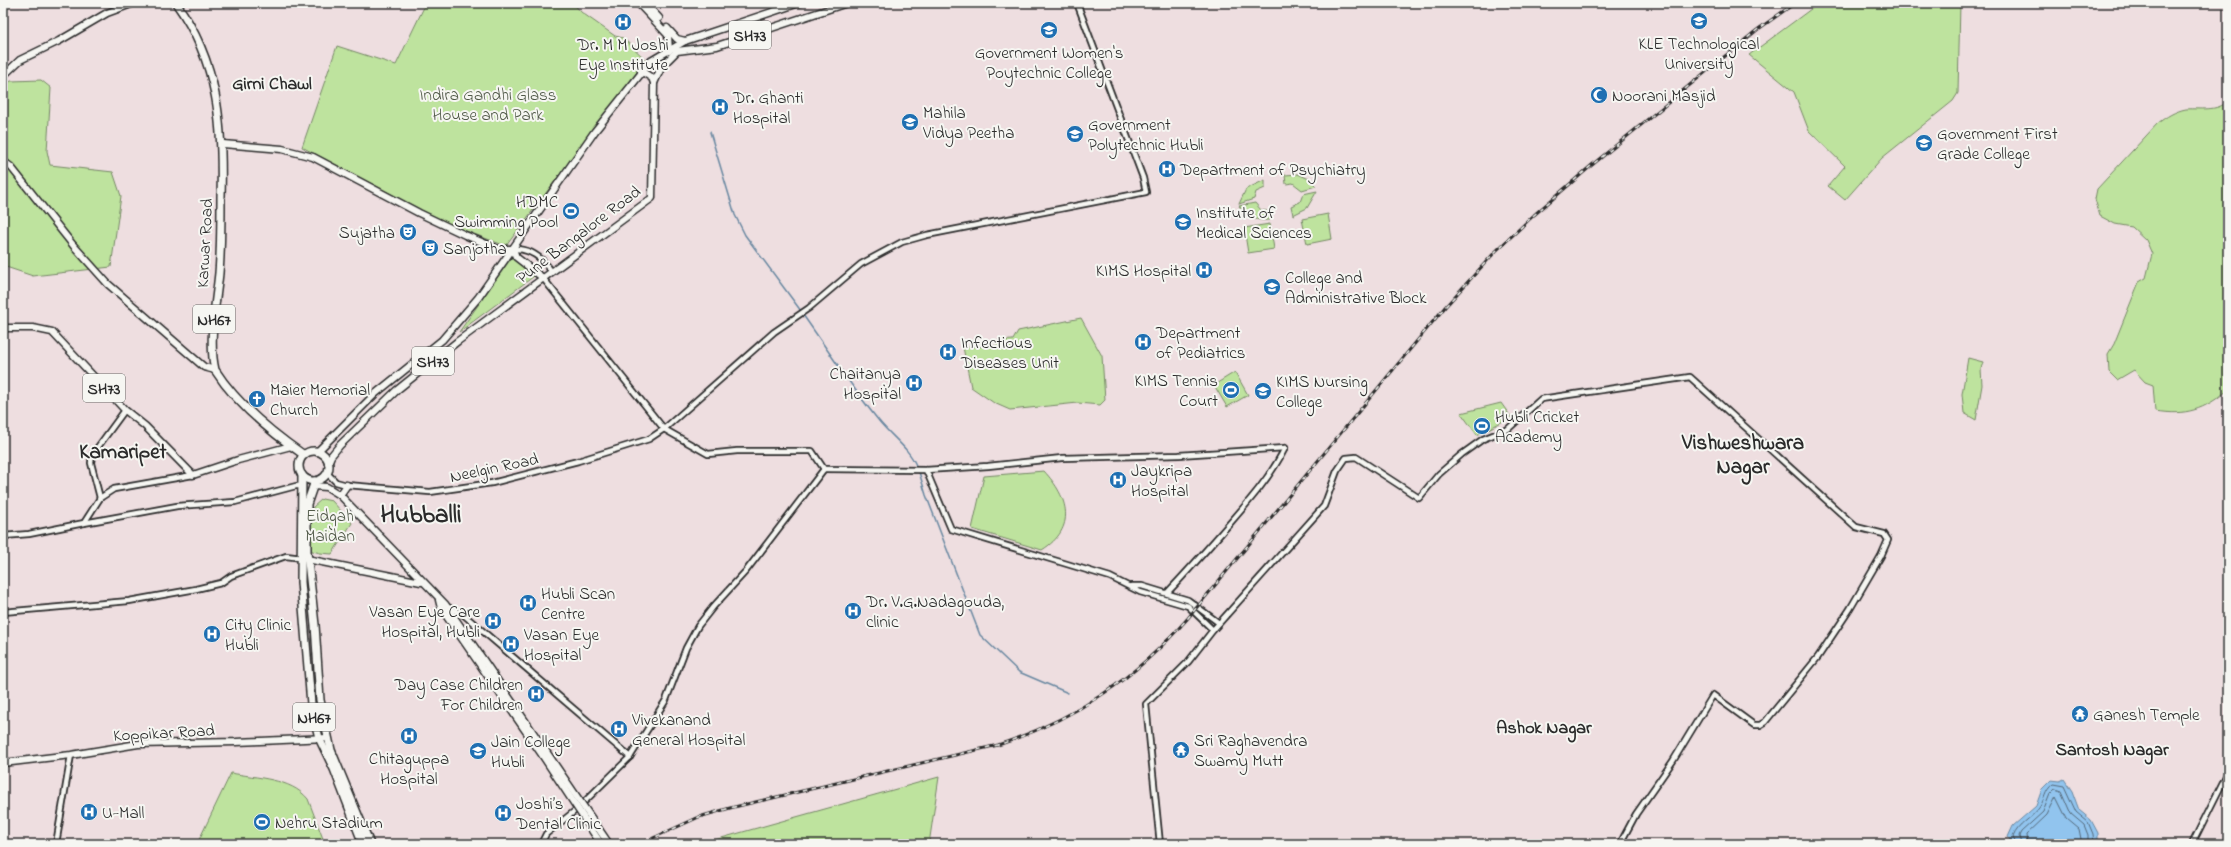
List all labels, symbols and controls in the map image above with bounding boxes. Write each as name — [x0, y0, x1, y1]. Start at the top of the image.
school or university icon: KLE Technological University — [1689, 11, 1709, 31]
hospital icon: Dr. M M Joshi Eye Institute — [613, 12, 633, 32]
school or university icon: Government Women's Poytechnic College — [1039, 20, 1059, 40]
road number: SH73 — [729, 21, 771, 49]
place label: KLE Technological University — [1639, 32, 1760, 78]
place label: Dr. M M Joshi Eye Institute — [576, 33, 669, 79]
place label: Government Women's Poytechnic College — [975, 41, 1123, 88]
district label: Girni Chawl — [232, 72, 312, 98]
park label: Indira Gandhi Glass House and Park — [420, 83, 556, 128]
place label: Noorani Masjid — [1612, 84, 1716, 109]
mosque icon: Noorani Masjid — [1589, 85, 1609, 105]
place label: Dr. Ghanti Hospital — [732, 86, 804, 131]
hospital icon: Dr. Ghanti Hospital — [710, 97, 730, 117]
place label: Mahila Vidya Peetha — [922, 101, 1014, 147]
school or university icon: Mahila Vidya Peetha — [900, 112, 920, 132]
place label: Government Polytechnic Hubli — [1088, 113, 1204, 159]
place label: Government First Grade College — [1937, 122, 2058, 169]
school or university icon: Government Polytechnic Hubli — [1065, 124, 1085, 144]
school or university icon: Government First Grade College — [1914, 133, 1934, 153]
place label: Department of Psychiatry — [1179, 158, 1365, 184]
hospital icon: Department of Psychiatry — [1157, 159, 1177, 179]
street label: Pune Bangalore Road — [511, 180, 648, 292]
place label: HDMC Swimming Pool — [454, 190, 558, 237]
street label: Karwar Road — [191, 197, 220, 288]
sports icon: HDMC Swimming Pool — [561, 201, 581, 221]
place label: Institute of Medical Sciences — [1196, 201, 1312, 246]
school or university icon: Institute of Medical Sciences — [1173, 212, 1193, 232]
place label: Sujatha — [339, 221, 395, 246]
theatre icon: Sujatha — [398, 222, 418, 242]
place label: Sanjotha — [443, 237, 507, 262]
theatre icon: Sanjotha — [420, 238, 440, 258]
place label: KIMS Hospital — [1096, 259, 1191, 284]
hospital icon: KIMS Hospital — [1194, 260, 1214, 280]
place label: College and Administrative Block — [1285, 266, 1427, 311]
school or university icon: College and Administrative Block — [1262, 277, 1282, 297]
road number: NH67 — [193, 305, 235, 333]
place label: Department of Pediatrics — [1155, 321, 1245, 366]
place label: Infectious Diseases Unit — [960, 331, 1059, 376]
hospital icon: Department of Pediatrics — [1133, 332, 1153, 352]
hospital icon: Infectious Diseases Unit — [938, 342, 958, 362]
road number: SH73 — [412, 347, 454, 375]
place label: Chaitanya Hospital — [829, 362, 901, 407]
place label: KIMS Tennis Court — [1134, 369, 1218, 414]
place label: KIMS Nursing College — [1276, 370, 1368, 417]
hospital icon: Chaitanya Hospital — [904, 373, 924, 393]
road number: SH73 — [83, 374, 125, 402]
place label: Maier Memorial Church — [270, 378, 370, 423]
sports icon: KIMS Tennis Court — [1221, 380, 1241, 400]
school or university icon: KIMS Nursing College — [1253, 381, 1273, 401]
church icon: Maier Memorial Church — [247, 389, 267, 409]
place label: Hubli Cricket Academy — [1495, 405, 1579, 451]
sports icon: Hubli Cricket Academy — [1472, 416, 1492, 436]
district label: Vishweshwara Nagar — [1681, 429, 1804, 485]
district label: Kamaripet — [79, 438, 168, 468]
street label: Neelgin Road — [448, 447, 542, 492]
place label: Jaykripa Hospital — [1131, 459, 1192, 504]
hospital icon: Jaykripa Hospital — [1108, 470, 1128, 490]
district label: Hubballi — [381, 498, 461, 534]
park label: Eidgah Maidan — [305, 504, 355, 549]
place label: Hubli Scan Centre — [541, 582, 615, 627]
place label: Dr. V.G.Nadagouda, clinic — [865, 590, 1004, 635]
hospital icon: Hubli Scan Centre — [518, 593, 538, 613]
place label: Vasan Eye Care Hospital, Hubli — [368, 600, 480, 645]
hospital icon: Dr. V.G.Nadagouda, clinic — [843, 601, 863, 621]
hospital icon: Vasan Eye Care Hospital, Hubli — [483, 611, 503, 631]
place label: City Clinic Hubli — [225, 613, 291, 658]
place label: Vasan Eye Hospital — [523, 623, 599, 668]
hospital icon: City Clinic Hubli — [202, 624, 222, 644]
hospital icon: Vasan Eye Hospital — [501, 634, 521, 654]
place label: Day Case Children For Children — [393, 673, 523, 718]
hospital icon: Day Case Children For Children — [526, 684, 546, 704]
road number: NH67 — [293, 703, 335, 731]
place label: Ganesh Temple — [2093, 703, 2200, 728]
temple icon: Ganesh Temple — [2070, 704, 2090, 724]
place label: Vivekanand General Hospital — [631, 708, 745, 753]
district label: Ashok Nagar — [1496, 716, 1592, 743]
street label: Koppikar Road — [113, 718, 216, 749]
hospital icon: Vivekanand General Hospital — [609, 719, 629, 739]
hospital icon: Chitaguppa Hospital — [399, 726, 419, 746]
place label: Sri Raghavendra Swamy Mutt — [1194, 729, 1307, 775]
place label: Jain College Hubli — [491, 730, 571, 775]
district label: Santosh Nagar — [2055, 738, 2169, 765]
temple icon: Sri Raghavendra Swamy Mutt — [1171, 740, 1191, 760]
school or university icon: Jain College Hubli — [468, 741, 488, 761]
place label: Chitaguppa Hospital — [369, 747, 449, 792]
place label: Joshi’s Dental Clinic — [515, 792, 601, 837]
place label: U-Mall — [102, 801, 144, 826]
hospital icon: U-Mall — [79, 802, 99, 822]
hospital icon: Joshi’s Dental Clinic — [493, 803, 513, 823]
place label: Nehru Stadium — [275, 811, 383, 836]
sports icon: Nehru Stadium — [252, 812, 272, 832]

